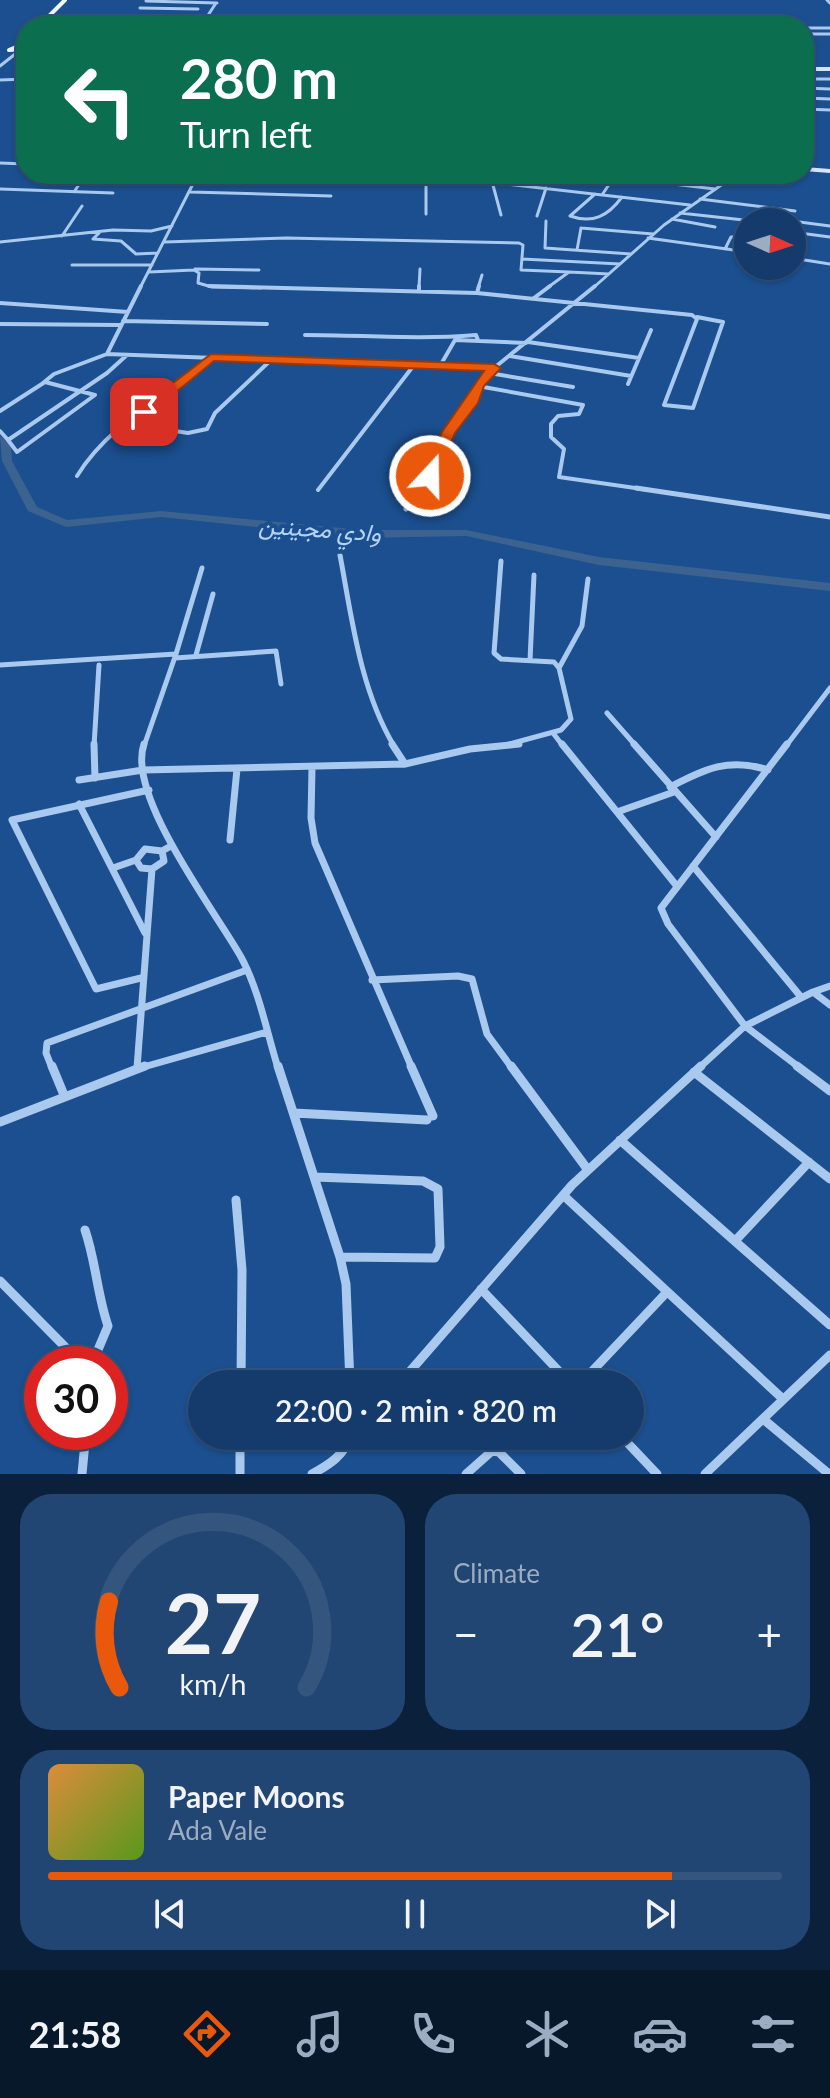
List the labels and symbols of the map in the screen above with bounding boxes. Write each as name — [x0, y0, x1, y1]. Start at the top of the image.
north arrow — [734, 208, 806, 280]
pin — [110, 378, 178, 446]
position arrow — [388, 434, 472, 518]
water label: وادي مجينين — [257, 509, 383, 553]
speed limit sign: 30 — [24, 1346, 128, 1450]

